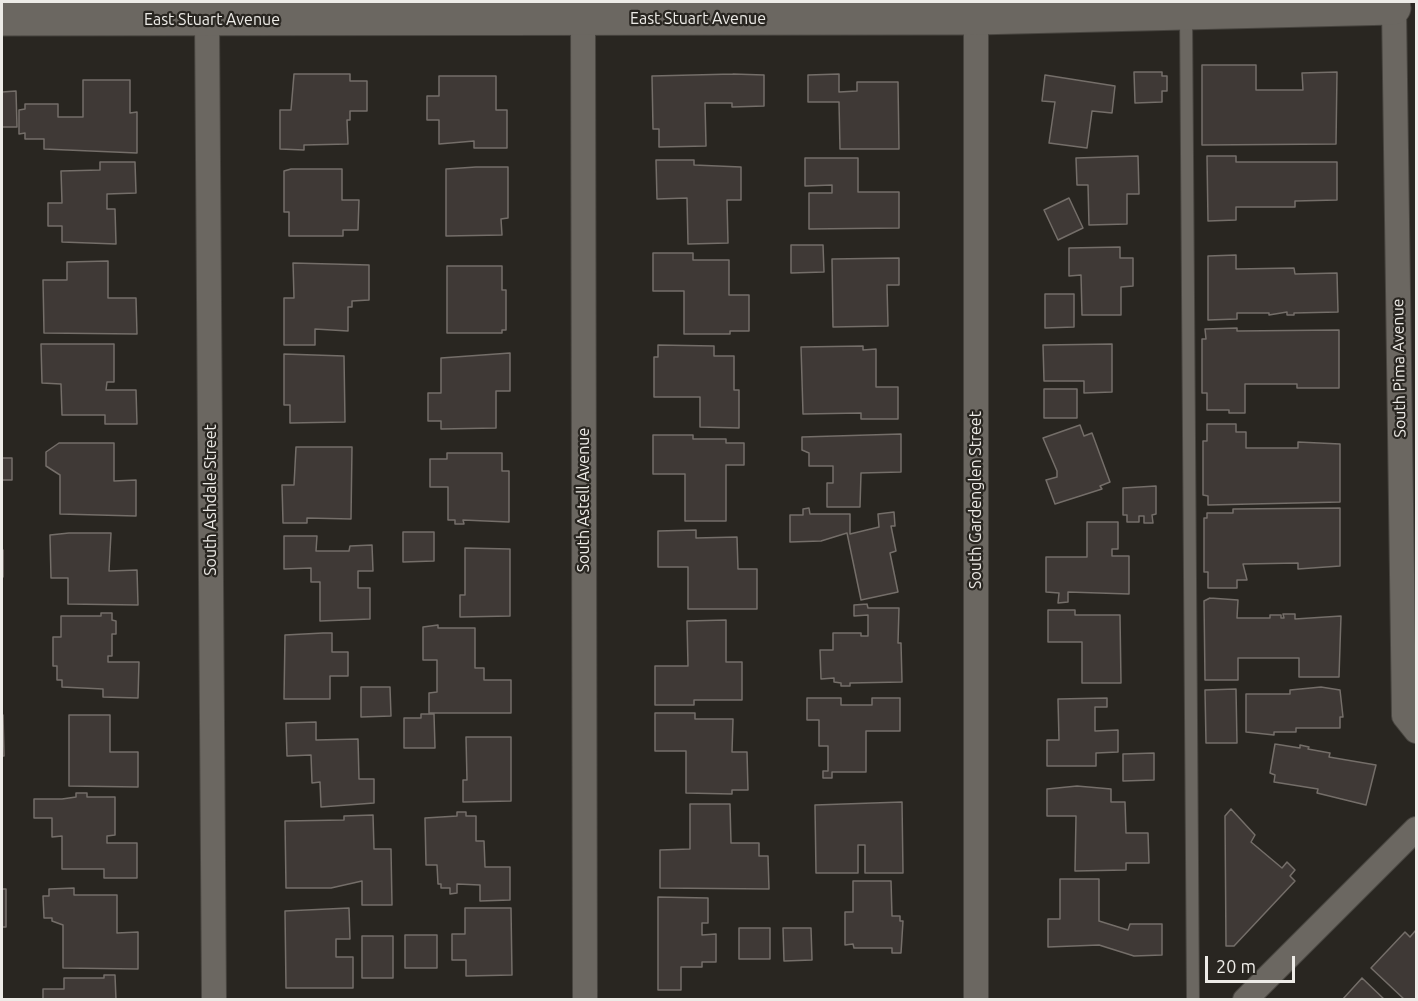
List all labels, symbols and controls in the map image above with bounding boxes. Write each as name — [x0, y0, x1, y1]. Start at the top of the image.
street label: East Stuart Avenue — [630, 9, 766, 29]
street label: East Stuart Avenue — [144, 10, 280, 30]
street label: South Pima Avenue — [1388, 298, 1410, 438]
street label: South Gardenglen Street — [966, 411, 986, 589]
street label: South Ashdale Street — [201, 424, 221, 576]
street label: South Astell Avenue — [574, 428, 594, 572]
scale bar — [1208, 944, 1298, 982]
text: 20 m — [1216, 956, 1256, 976]

